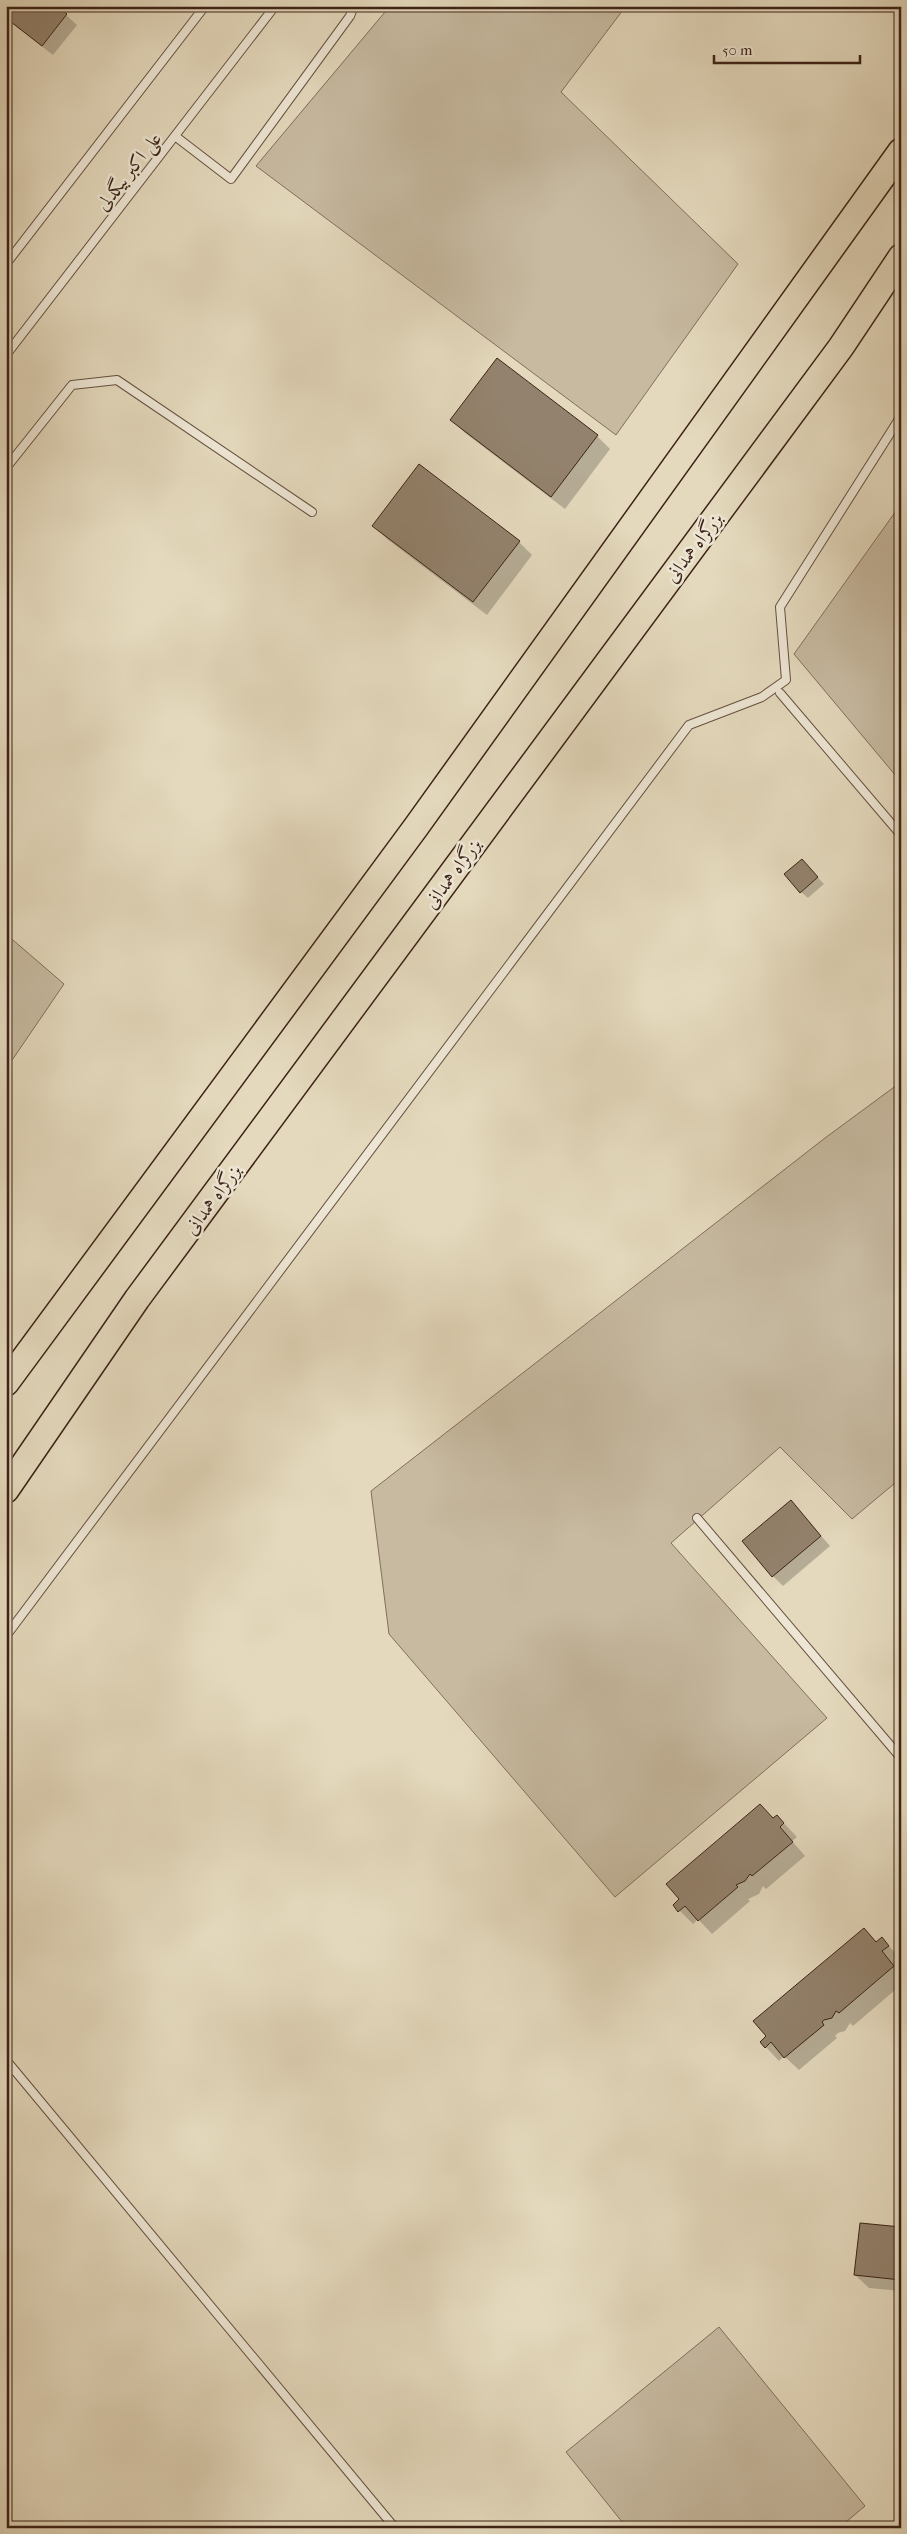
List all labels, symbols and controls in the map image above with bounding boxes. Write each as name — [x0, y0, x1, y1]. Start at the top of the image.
scale bar — [714, 32, 861, 64]
text: 50 m — [722, 41, 753, 59]
street label: علی اکبر بیگدلی — [91, 127, 169, 217]
street label: بزرگراه همدانی — [659, 507, 728, 587]
street label: بزرگراه همدانی — [418, 832, 486, 913]
street label: بزرگراه همدانی — [178, 1158, 246, 1239]

